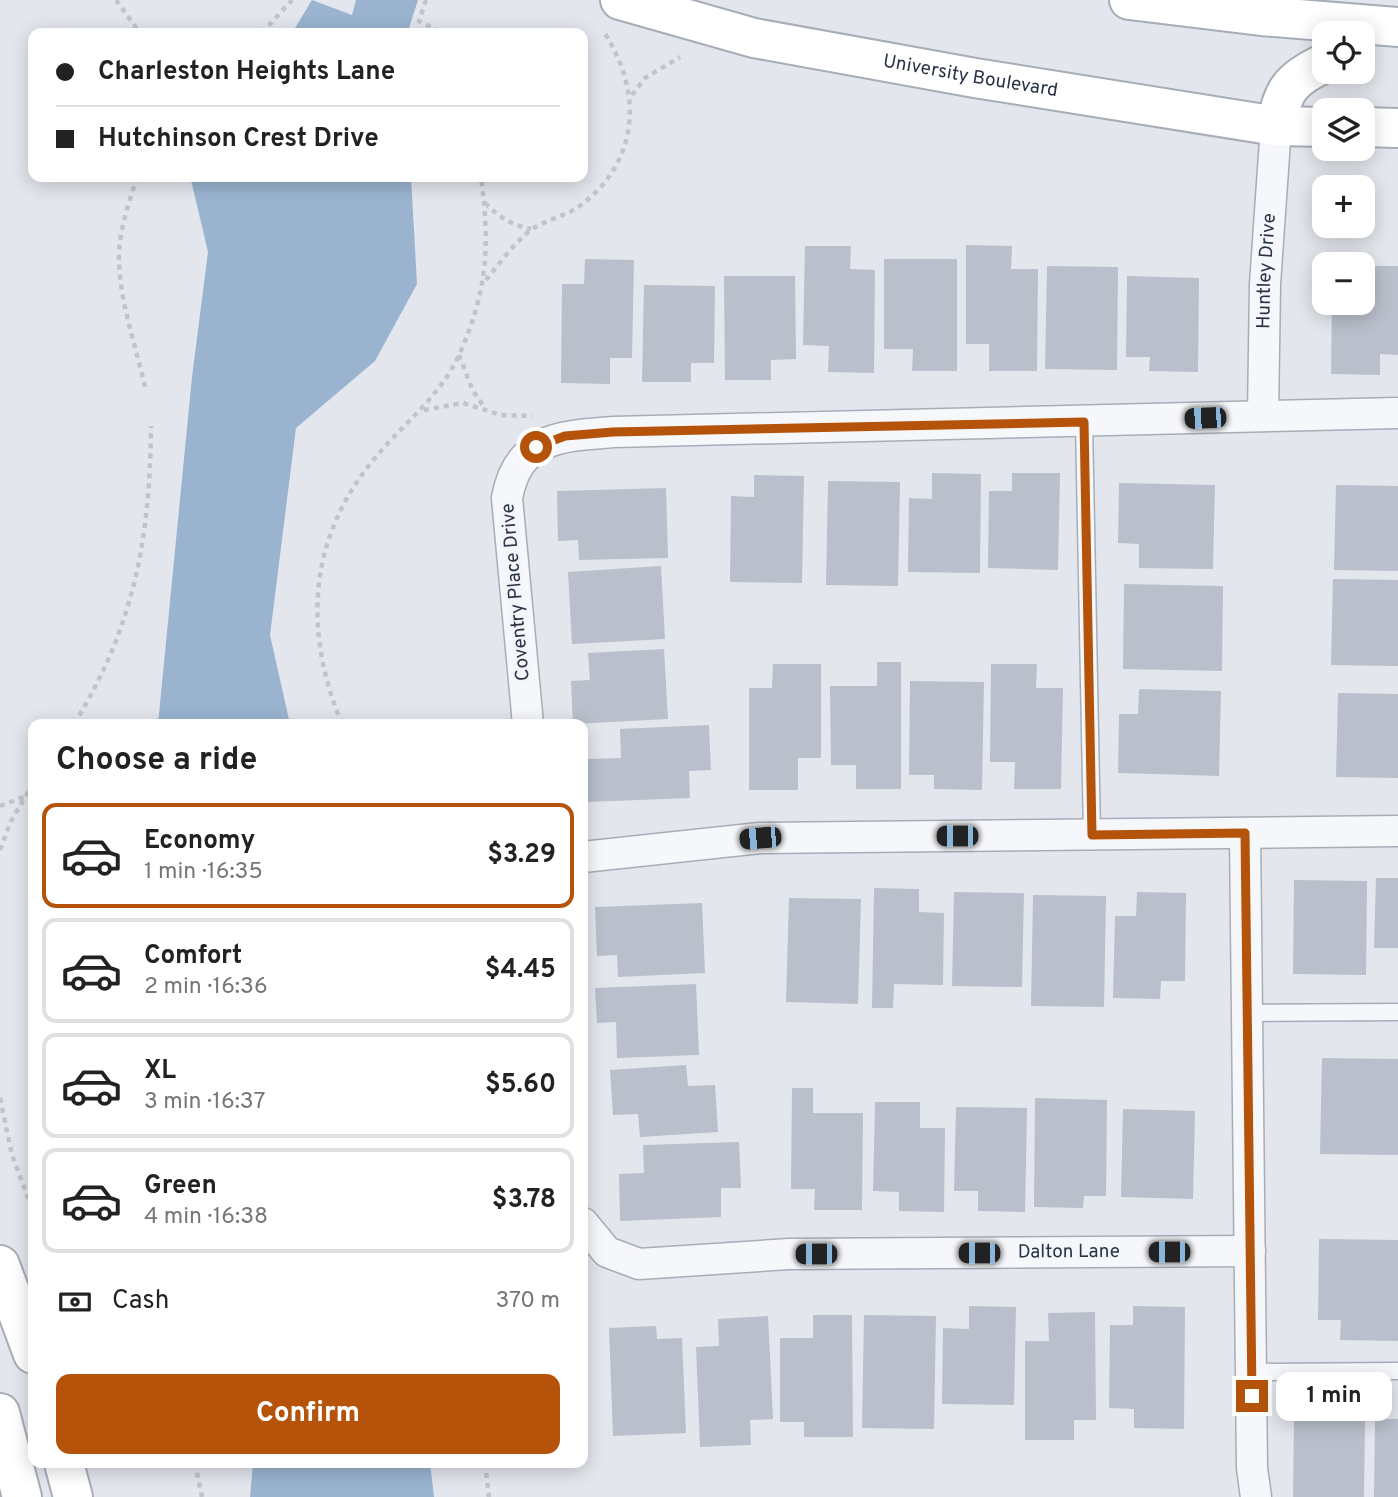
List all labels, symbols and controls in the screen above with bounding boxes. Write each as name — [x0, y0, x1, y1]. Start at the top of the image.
map controls — [1312, 21, 1375, 315]
button: locate — [1312, 21, 1375, 84]
street label: University Boulevard — [881, 50, 1059, 103]
text: Charleston Heights Lane — [98, 56, 395, 89]
button: layers — [1312, 98, 1375, 161]
text: Hutchinson Crest Drive — [98, 123, 379, 156]
button: + — [1312, 175, 1375, 238]
street label: Huntley Drive — [1252, 212, 1282, 329]
button: − — [1312, 252, 1375, 315]
car — [1184, 407, 1227, 429]
route start — [520, 431, 552, 463]
street label: Coventry Place Drive — [496, 502, 536, 682]
text: Choose a ride — [56, 741, 257, 781]
icon: car — [60, 824, 123, 887]
text: Economy — [144, 825, 255, 858]
car — [739, 826, 782, 850]
car — [937, 826, 979, 847]
text: $3.29 — [487, 839, 556, 872]
text: 1 min · 16:35 — [144, 858, 263, 887]
icon: car — [60, 939, 123, 1002]
text: Comfort — [144, 940, 242, 973]
text: $4.45 — [485, 954, 556, 987]
text: 2 min · 16:36 — [144, 973, 268, 1002]
icon: car — [60, 1054, 123, 1117]
text: XL — [144, 1055, 176, 1088]
text: $5.60 — [485, 1069, 556, 1102]
text: 3 min · 16:37 — [144, 1088, 265, 1117]
icon: car — [60, 1169, 123, 1232]
text: Green — [144, 1170, 217, 1203]
text: $3.78 — [492, 1184, 556, 1217]
text: 4 min · 16:38 — [144, 1203, 268, 1232]
street label: Dalton Lane — [1018, 1240, 1120, 1265]
car — [1149, 1242, 1191, 1263]
car — [959, 1243, 1001, 1264]
car — [796, 1244, 838, 1265]
icon: cash — [56, 1283, 94, 1321]
text: Cash — [112, 1285, 169, 1318]
text: 370 m — [495, 1287, 560, 1316]
callout: 1 min — [1276, 1372, 1392, 1420]
button: Confirm — [56, 1374, 560, 1454]
route end — [1236, 1380, 1268, 1412]
text: 1 min — [1306, 1382, 1362, 1411]

